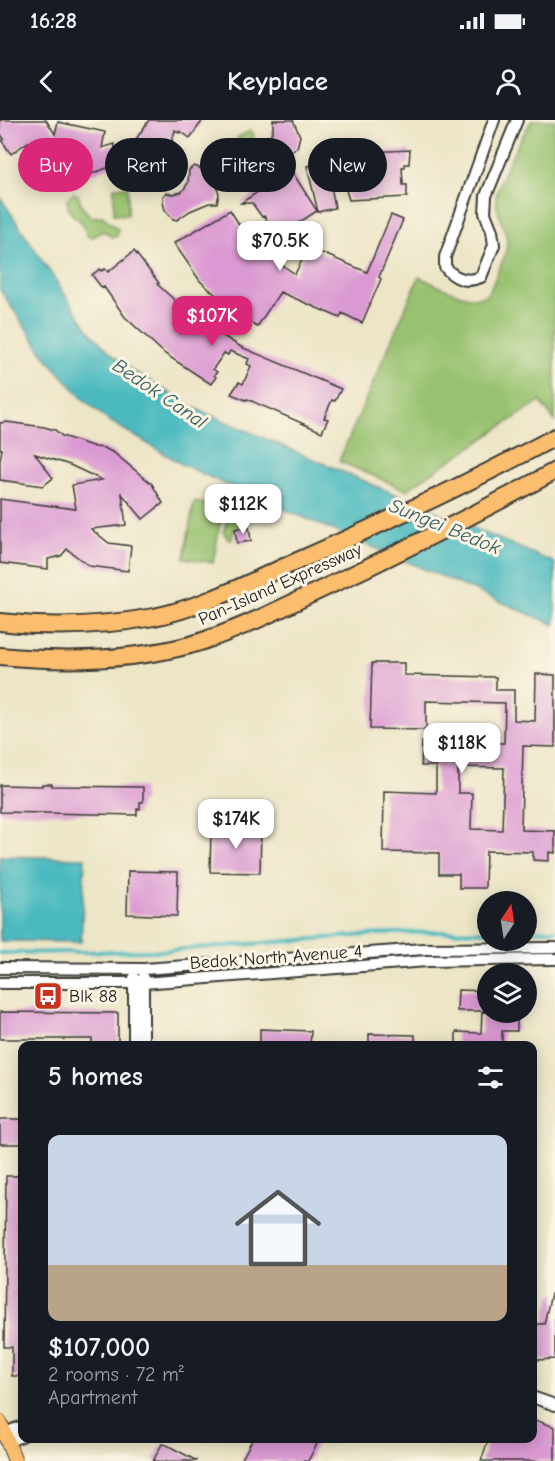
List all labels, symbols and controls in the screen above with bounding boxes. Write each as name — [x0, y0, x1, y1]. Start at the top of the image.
text: 16:28 — [30, 8, 77, 34]
icon: back — [30, 65, 63, 98]
icon: person — [492, 65, 525, 98]
text: Keyplace — [227, 66, 328, 97]
chip: Buy — [18, 138, 93, 192]
chip: Rent — [105, 138, 188, 192]
chip: Filters — [200, 138, 296, 192]
chip: New — [308, 138, 387, 192]
pin: $70.5K — [231, 221, 329, 272]
text: $70.5K — [251, 229, 309, 252]
pin: $107K — [170, 296, 254, 347]
text: $107K — [186, 304, 238, 327]
water label: Bedok Canal — [108, 354, 212, 434]
pin: $112K — [201, 484, 285, 535]
text: $112K — [219, 492, 267, 515]
water label: Sungei Bedok — [386, 494, 504, 559]
street label: Pan-Island Expressway — [195, 539, 366, 630]
pin: $118K — [420, 723, 504, 774]
text: $118K — [437, 731, 487, 754]
pin: $174K — [194, 799, 278, 850]
text: $174K — [212, 807, 260, 830]
north arrow — [477, 891, 537, 951]
map controls — [477, 891, 537, 1023]
street label: Bedok North Avenue 4 — [189, 941, 363, 974]
button: layers — [477, 963, 537, 1023]
bus stop icon: Blk 88 — [32, 980, 64, 1012]
place label: Blk 88 — [69, 986, 117, 1007]
icon: filters — [474, 1061, 507, 1094]
text: 5 homes — [48, 1062, 143, 1092]
icon: home — [224, 1174, 332, 1282]
text: $107,000 — [48, 1333, 150, 1363]
text: 2 rooms · 72 m² — [48, 1363, 184, 1386]
text: Apartment — [48, 1386, 138, 1409]

